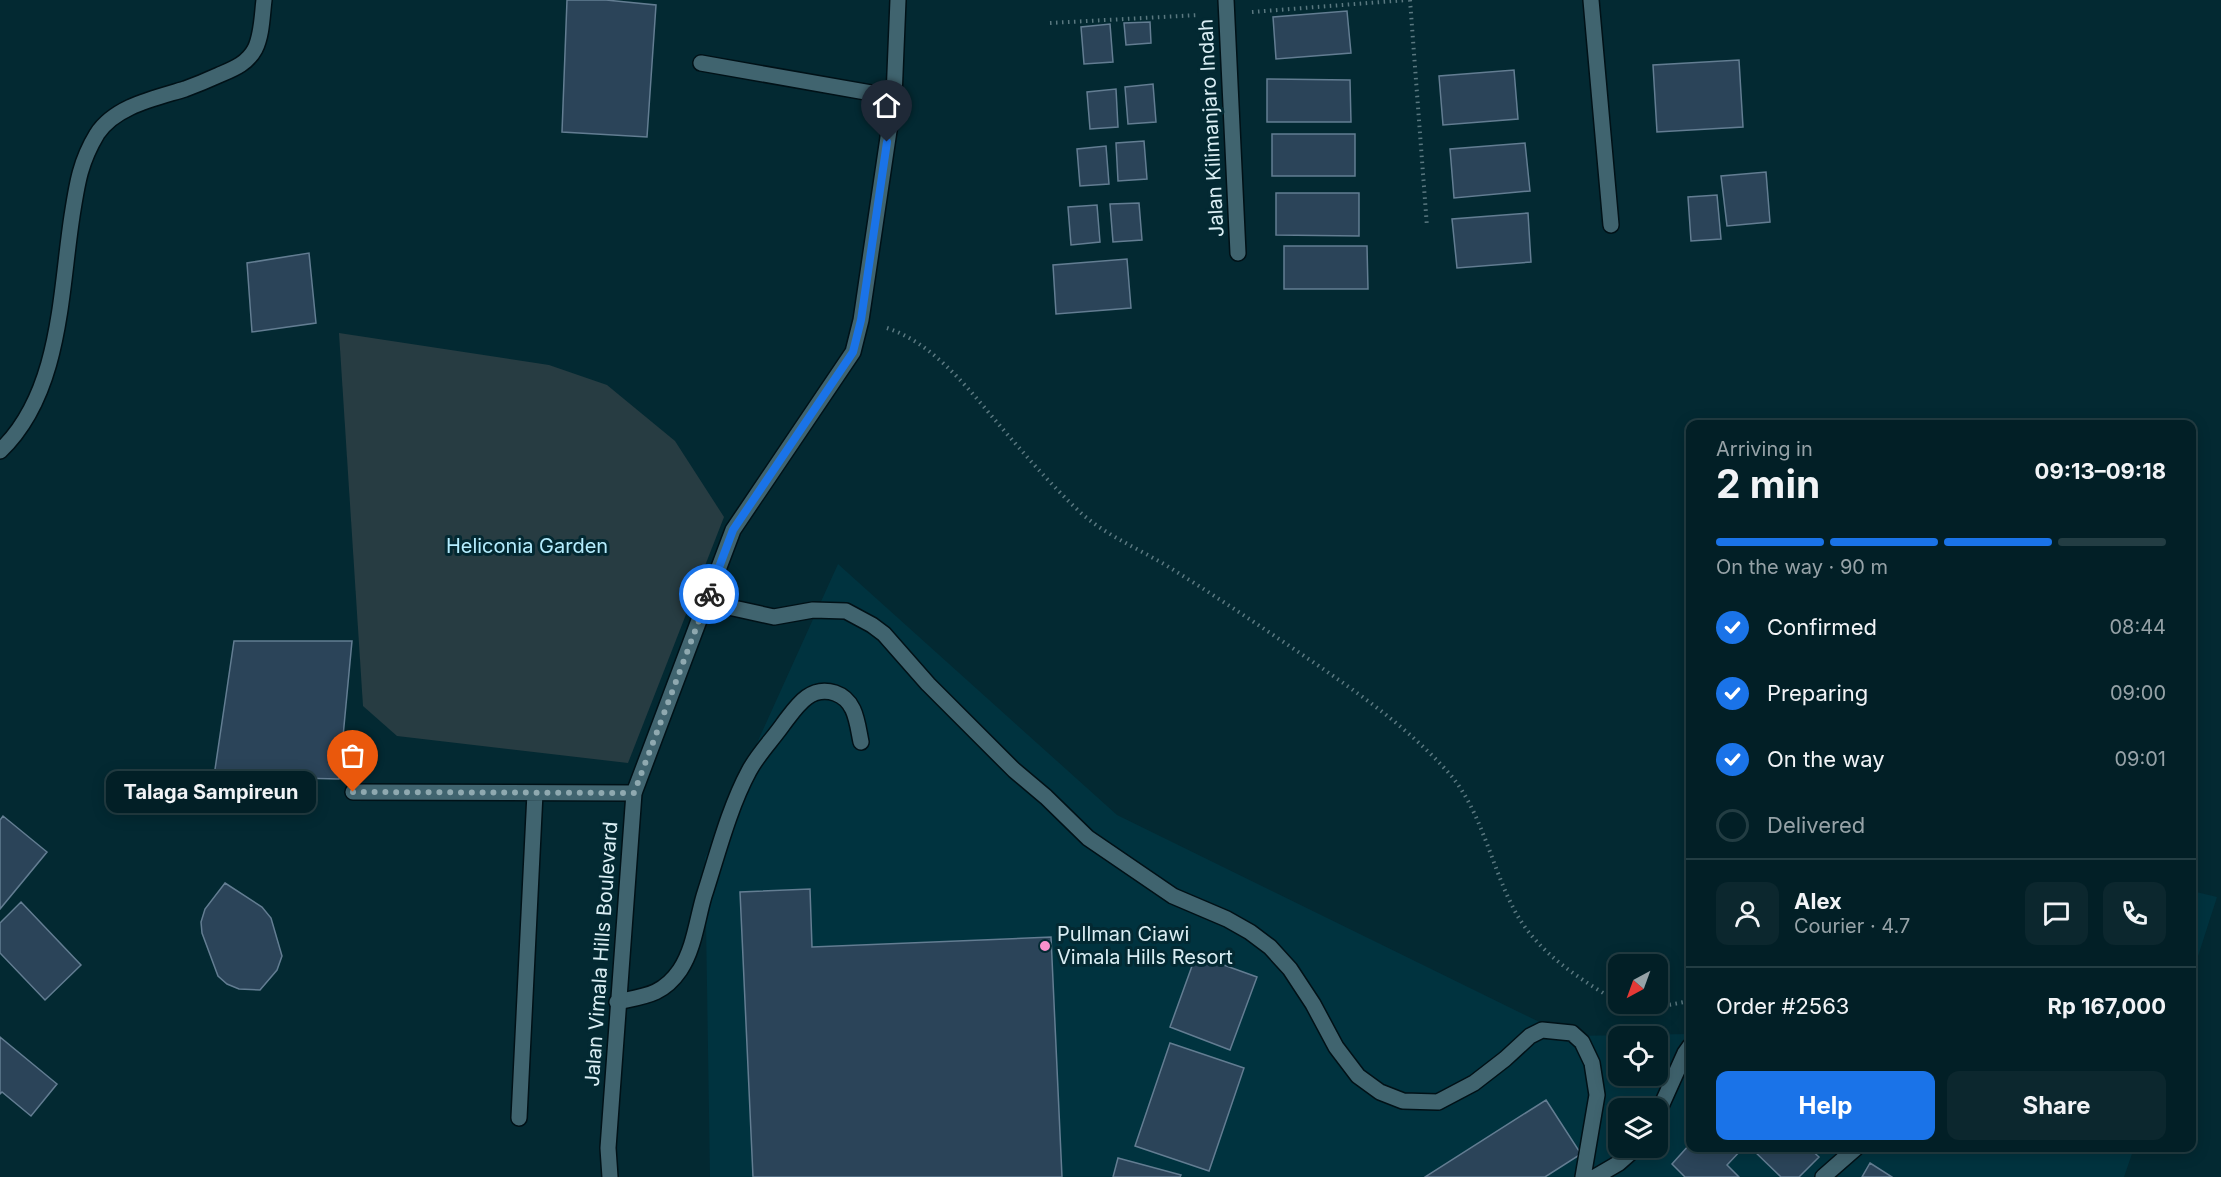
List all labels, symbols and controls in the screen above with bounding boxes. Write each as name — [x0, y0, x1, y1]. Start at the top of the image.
street label: Jalan Kilimanjaro Indah — [1193, 18, 1229, 238]
pin — [861, 80, 912, 142]
icon: home — [870, 89, 903, 122]
text: Arriving in — [1716, 437, 1813, 461]
text: 09:13–09:18 — [2035, 458, 2166, 484]
text: 2 min — [1716, 460, 1820, 507]
park label: Heliconia Garden — [446, 534, 608, 558]
text: On the way · 90 m — [1716, 555, 1888, 579]
courier — [679, 564, 739, 624]
icon: bike — [693, 578, 726, 611]
icon: check — [1716, 611, 1749, 644]
text: Confirmed — [1767, 614, 1877, 640]
text: 08:44 — [2109, 615, 2166, 639]
icon: check — [1716, 677, 1749, 710]
text: Preparing — [1767, 680, 1868, 706]
text: 09:00 — [2110, 681, 2166, 705]
pin — [327, 730, 378, 792]
icon: bag — [336, 739, 369, 772]
icon: check — [1716, 743, 1749, 776]
text: On the way — [1767, 746, 1885, 772]
text: 09:01 — [2114, 747, 2166, 771]
callout: Talaga Sampireun — [107, 771, 317, 813]
text: Talaga Sampireun — [124, 780, 298, 804]
text: Delivered — [1767, 812, 1865, 838]
street label: Jalan Vimala Hills Boulevard — [580, 821, 622, 1087]
button: person — [1716, 882, 1779, 945]
button: chat — [2025, 882, 2088, 945]
button: phone — [2103, 882, 2166, 945]
text: Alex — [1794, 888, 1842, 914]
text: Courier · 4.7 — [1794, 914, 1910, 938]
place label: Pullman Ciawi Vimala Hills Resort — [1057, 922, 1233, 969]
marker: Pullman Ciawi Vimala Hills Resort — [1038, 939, 1052, 953]
north arrow — [1608, 954, 1668, 1014]
map controls — [1608, 954, 1668, 1158]
text: Order #2563 — [1716, 993, 1849, 1019]
text: Rp 167,000 — [2047, 993, 2166, 1019]
button: locate — [1608, 1026, 1668, 1086]
button: Help — [1716, 1071, 1935, 1140]
button: Share — [1947, 1071, 2166, 1140]
button: layers — [1608, 1098, 1668, 1158]

